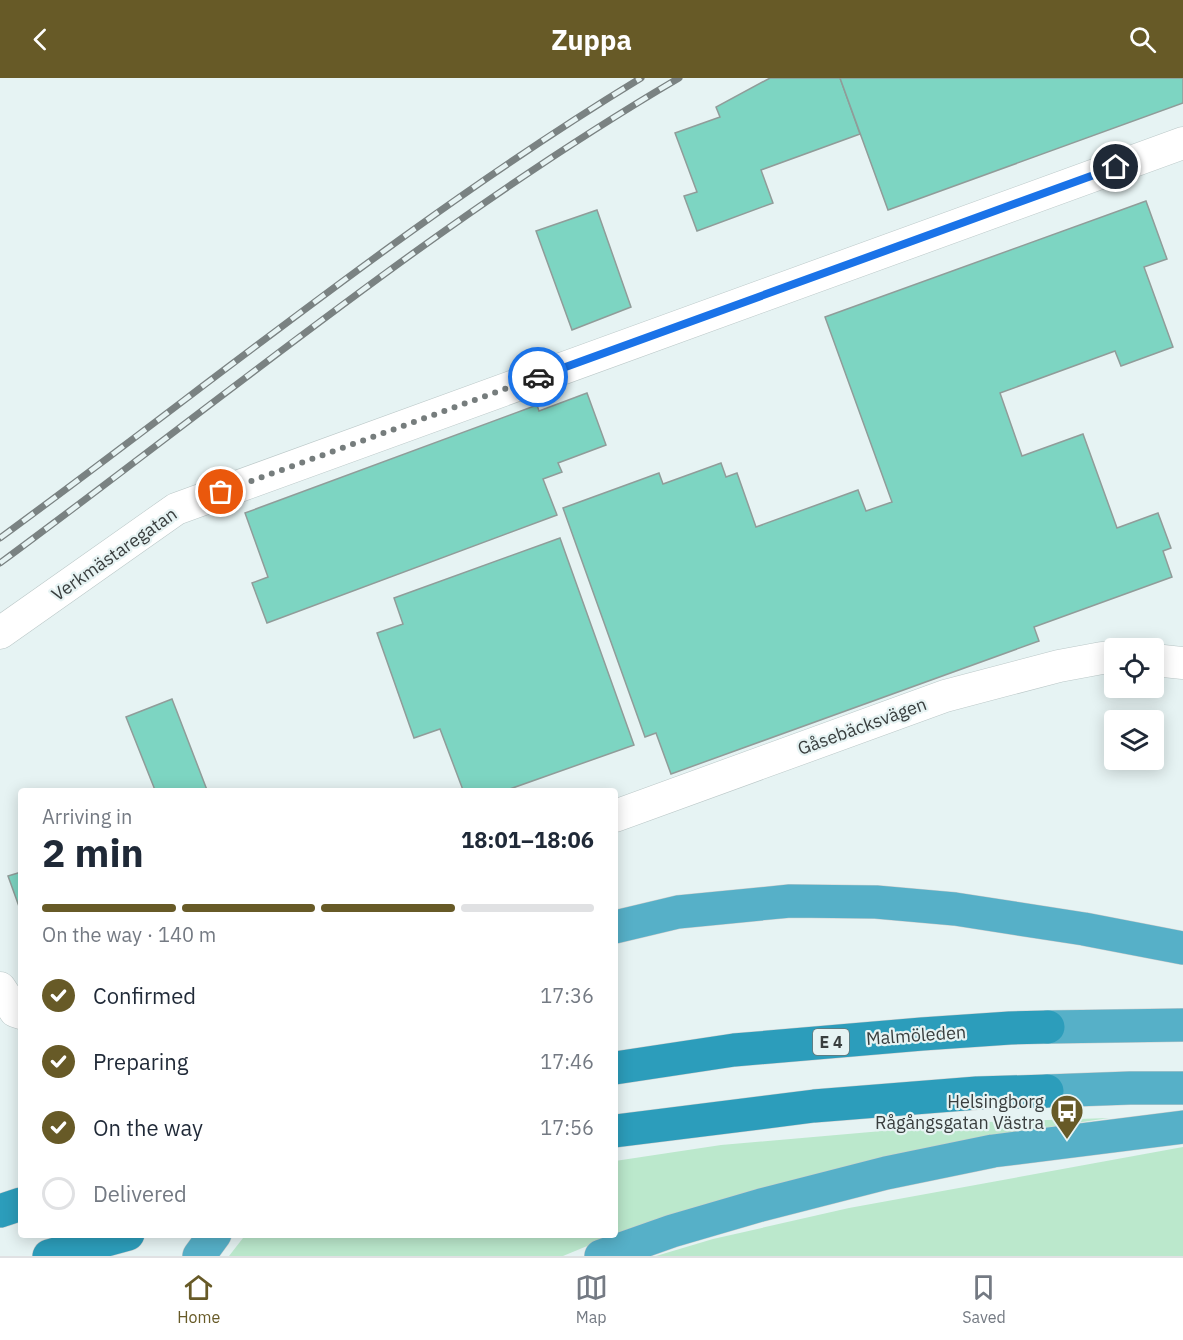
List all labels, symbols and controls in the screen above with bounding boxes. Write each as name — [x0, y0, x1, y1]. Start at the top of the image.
text: Zuppa — [551, 22, 632, 57]
icon: back — [24, 23, 57, 56]
icon: search — [1126, 23, 1159, 56]
pin — [1090, 141, 1141, 192]
icon: home — [1099, 150, 1132, 183]
courier — [508, 347, 568, 407]
icon: car — [522, 361, 555, 394]
pin — [195, 466, 246, 517]
icon: bag — [204, 475, 237, 508]
street label: Verkmästaregatan — [47, 502, 181, 606]
map controls — [1104, 638, 1164, 770]
button: locate — [1104, 638, 1164, 698]
street label: Gåsebäcksvägen — [794, 692, 930, 760]
button: layers — [1104, 710, 1164, 770]
text: Arriving in — [42, 803, 132, 830]
text: 18:01–18:06 — [461, 825, 594, 854]
text: 2 min — [42, 827, 144, 878]
text: On the way · 140 m — [42, 921, 216, 948]
icon: check — [42, 979, 75, 1012]
text: Confirmed — [93, 981, 196, 1010]
text: 17:36 — [540, 982, 594, 1009]
street label: Malmöleden — [865, 1020, 967, 1050]
road number: E 4 — [813, 1029, 849, 1055]
icon: check — [42, 1045, 75, 1078]
text: Preparing — [93, 1047, 188, 1076]
text: 17:46 — [540, 1048, 594, 1075]
place label: Helsingborg Rågångsgatan Västra — [875, 1090, 1044, 1134]
bus stop icon: Helsingborg Rågångsgatan Västra — [1049, 1093, 1085, 1140]
icon: check — [42, 1111, 75, 1144]
text: On the way — [93, 1113, 203, 1142]
text: 17:56 — [540, 1114, 594, 1141]
text: Delivered — [93, 1179, 187, 1208]
tab: Home — [177, 1271, 220, 1327]
tab: Map — [575, 1271, 608, 1327]
tab: Saved — [962, 1271, 1006, 1327]

